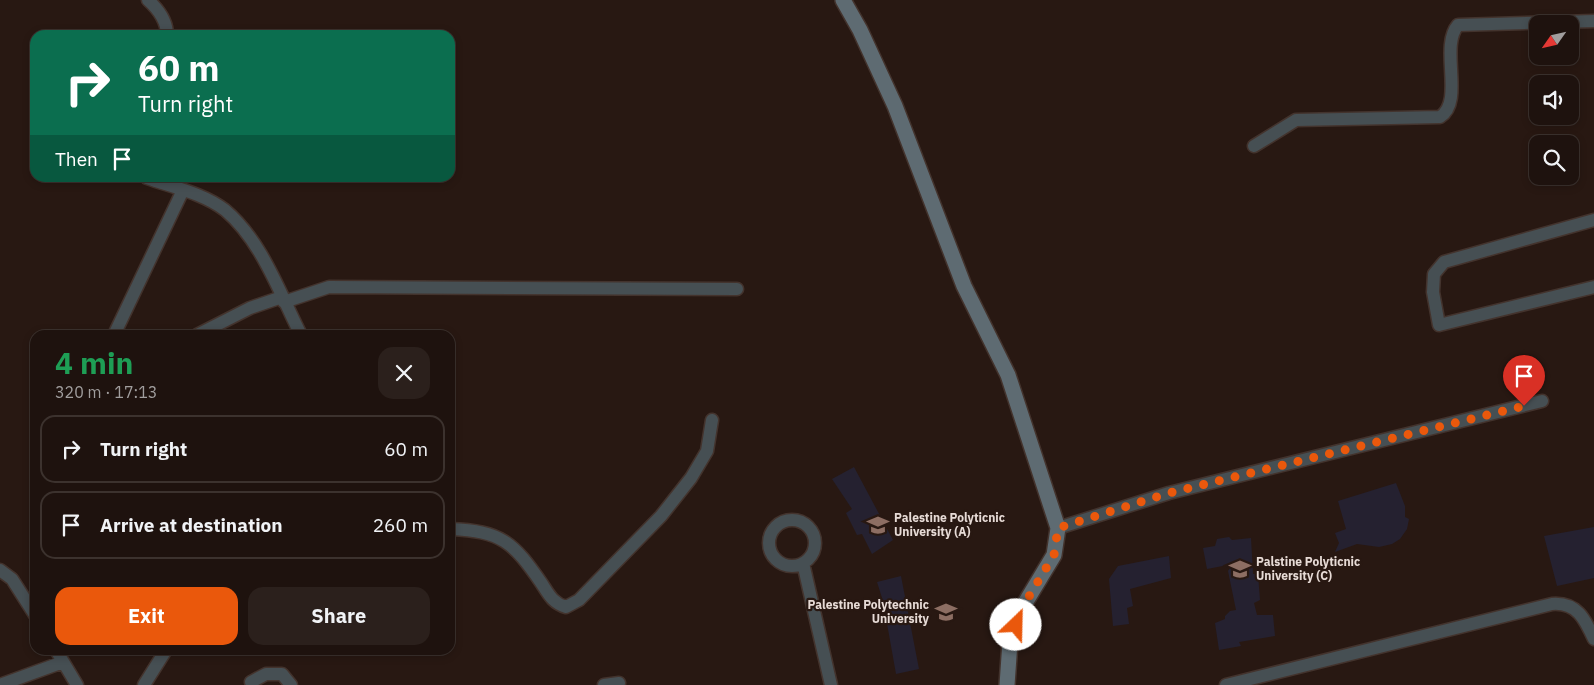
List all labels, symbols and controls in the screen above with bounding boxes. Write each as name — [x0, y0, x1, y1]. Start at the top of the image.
north arrow — [1529, 15, 1579, 65]
map controls — [1529, 15, 1579, 185]
text: 60 m — [138, 45, 220, 91]
icon: right — [55, 50, 120, 115]
button: sound — [1529, 75, 1579, 125]
text: Turn right — [138, 89, 233, 118]
button: search — [1529, 135, 1579, 185]
icon: arrive — [108, 145, 136, 173]
text: Then — [55, 147, 98, 171]
text: 4 min — [55, 343, 133, 382]
button: close — [378, 347, 430, 399]
pin — [1503, 355, 1545, 406]
icon: arrive — [1510, 362, 1538, 390]
text: 320 m · 17:13 — [55, 382, 157, 402]
icon: right — [57, 435, 85, 463]
text: Turn right — [100, 437, 187, 461]
text: 60 m — [384, 437, 428, 461]
place label: Palestine Polyticnic University (A) — [894, 510, 1005, 539]
icon: arrive — [57, 511, 85, 539]
school or university icon: Palestine Polyticnic University (A) — [865, 512, 891, 538]
text: Arrive at destination — [100, 513, 283, 537]
text: 260 m — [373, 513, 428, 537]
place label: Palstine Polyticnic University (C) — [1256, 554, 1360, 583]
school or university icon: Palstine Polyticnic University (C) — [1227, 556, 1253, 582]
button: Exit — [55, 587, 238, 645]
button: Share — [248, 587, 430, 645]
place label: Palestine Polytechnic University — [808, 597, 930, 626]
position arrow — [989, 598, 1041, 650]
school or university icon: Palestine Polytechnic University — [933, 599, 959, 625]

